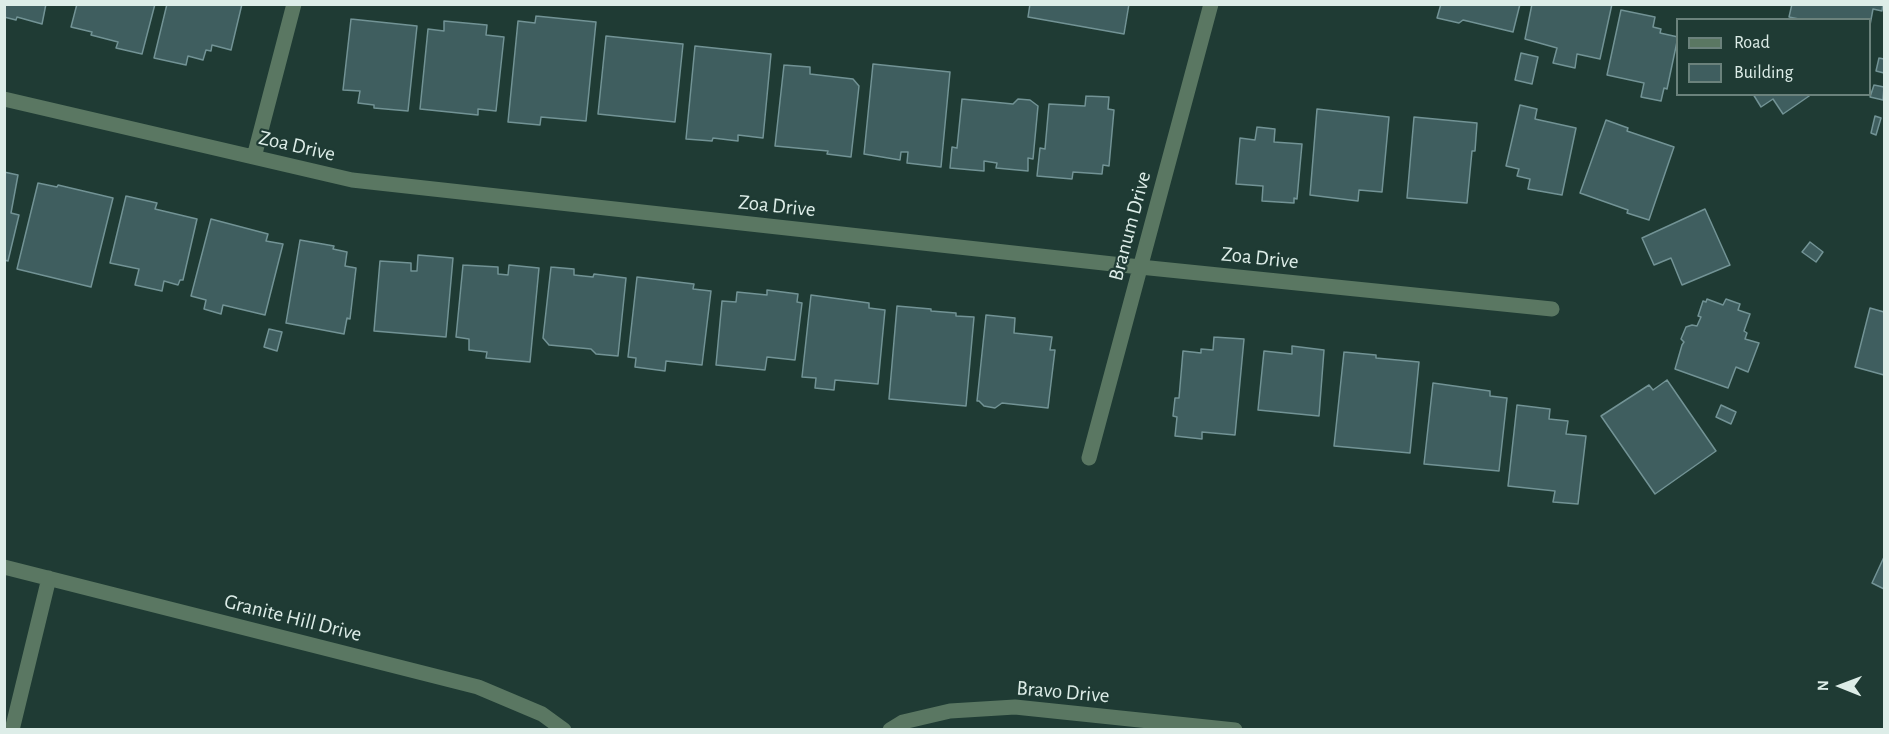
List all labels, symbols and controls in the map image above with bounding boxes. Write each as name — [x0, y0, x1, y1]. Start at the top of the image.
legend — [1676, 18, 1871, 96]
text: Road — [1734, 34, 1770, 52]
text: Building — [1734, 64, 1793, 82]
street label: Zoa Drive — [256, 125, 338, 167]
street label: Branum Drive — [1103, 168, 1157, 284]
street label: Zoa Drive — [737, 189, 817, 223]
street label: Zoa Drive — [1220, 241, 1300, 275]
street label: Granite Hill Drive — [222, 589, 364, 647]
north arrow — [1811, 656, 1871, 716]
street label: Bravo Drive — [1016, 675, 1110, 709]
text: N — [1815, 680, 1831, 691]

